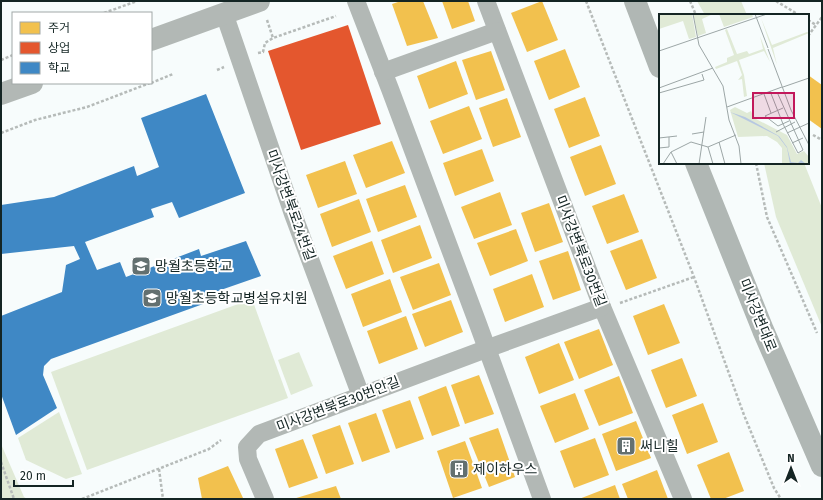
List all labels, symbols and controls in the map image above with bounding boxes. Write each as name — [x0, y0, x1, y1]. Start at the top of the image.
legend — [12, 12, 152, 84]
inset map — [659, 14, 809, 164]
text: 주거 — [48, 21, 70, 35]
text: 상업 — [48, 41, 70, 55]
text: 학교 — [48, 61, 70, 75]
street label: 미사강변북로24번길 — [263, 147, 319, 263]
street label: 미사강변북로30번길 — [551, 193, 610, 309]
school or university icon: 망월초등학교 — [130, 255, 152, 277]
place label: 망월초등학교 — [155, 258, 232, 275]
street label: 미사강변대로 — [735, 276, 780, 354]
school or university icon: 망월초등학교병설유치원 — [141, 287, 163, 309]
place label: 망월초등학교병설유치원 — [166, 290, 308, 307]
street label: 미사강변북로30번안길 — [274, 373, 402, 436]
building icon: 써니힐 — [615, 435, 637, 457]
place label: 써니힐 — [640, 438, 679, 455]
north arrow — [771, 448, 811, 488]
text: N — [787, 452, 795, 465]
building icon: 제이하우스 — [448, 458, 470, 480]
place label: 제이하우스 — [473, 461, 538, 478]
scale bar — [14, 462, 73, 488]
text: 20 m — [20, 469, 46, 483]

